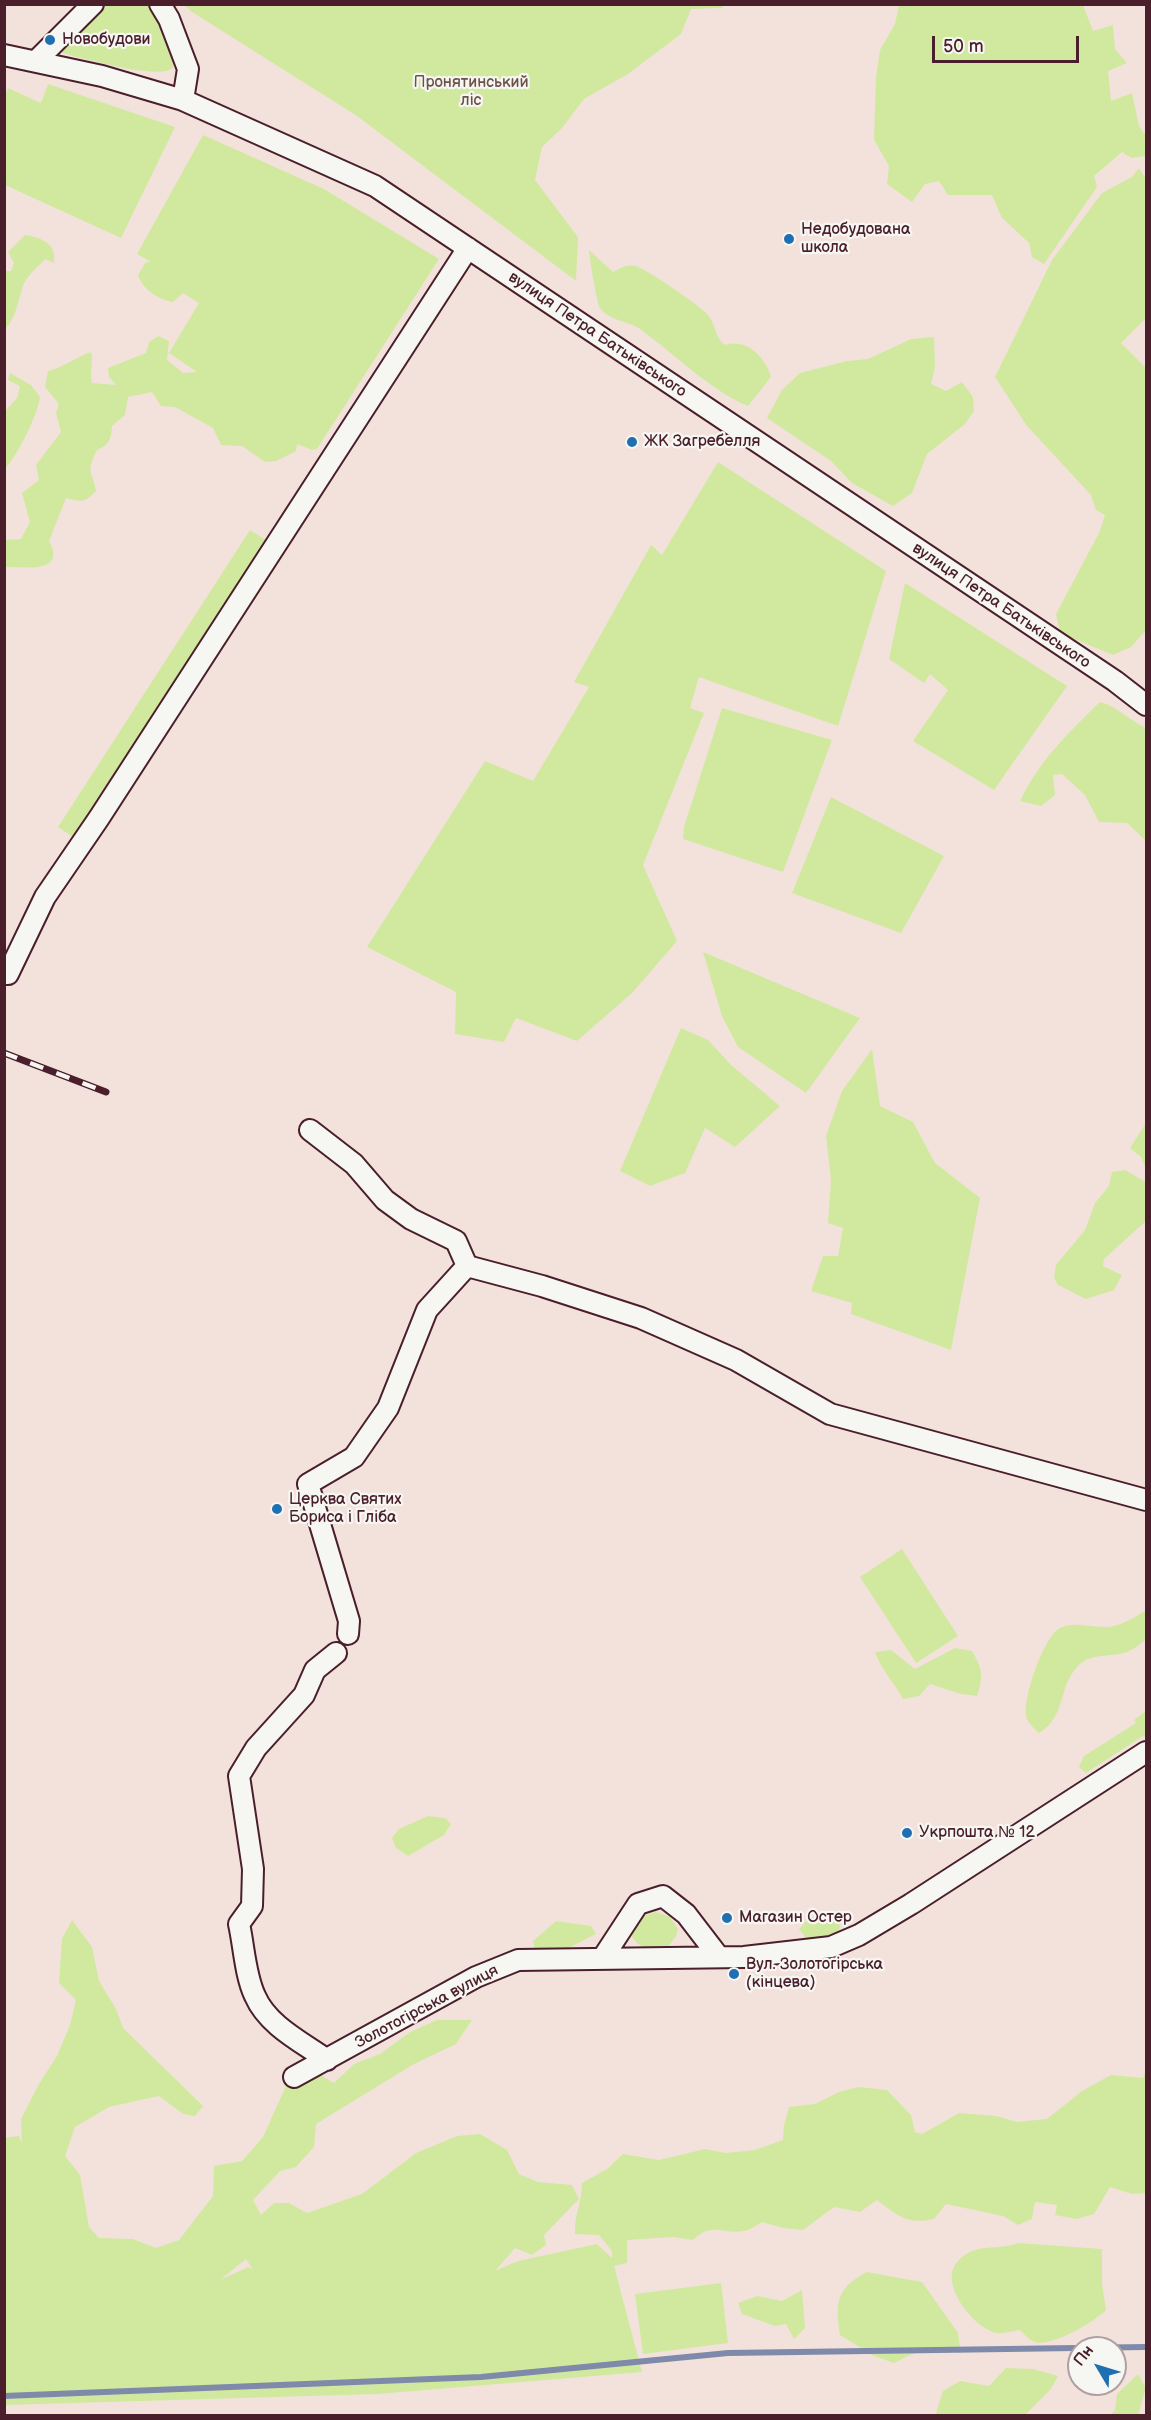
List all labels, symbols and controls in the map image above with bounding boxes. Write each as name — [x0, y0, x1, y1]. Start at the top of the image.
scale bar — [935, 24, 1082, 62]
place label: Новобудови — [62, 30, 150, 50]
marker: Новобудови — [43, 33, 57, 47]
text: 50 m — [943, 36, 984, 57]
park label: Пронятинський ліс — [413, 73, 529, 111]
place label: Недобудована школа — [801, 220, 910, 258]
marker: Недобудована школа — [782, 232, 796, 246]
street label: вулиця Петра Батьківського — [504, 268, 690, 402]
place label: ЖК Загребелля — [644, 432, 760, 452]
marker: ЖК Загребелля — [625, 435, 639, 449]
street label: вулиця Петра Батьківського — [908, 539, 1094, 673]
place label: Церква Святих Бориса і Гліба — [289, 1490, 402, 1528]
marker: Церква Святих Бориса і Гліба — [270, 1502, 284, 1516]
place label: Укрпошта № 12 — [919, 1823, 1035, 1843]
marker: Укрпошта № 12 — [900, 1826, 914, 1840]
place label: Магазин Остер — [739, 1908, 852, 1928]
marker: Магазин Остер — [720, 1911, 734, 1925]
place label: Вул. Золотогірська (кінцева) — [746, 1955, 883, 1993]
street label: Золотогірська вулиця — [352, 1961, 502, 2053]
marker: Вул. Золотогірська (кінцева) — [727, 1967, 741, 1981]
north arrow — [1067, 2336, 1127, 2396]
text: Пн — [1070, 2342, 1098, 2370]

